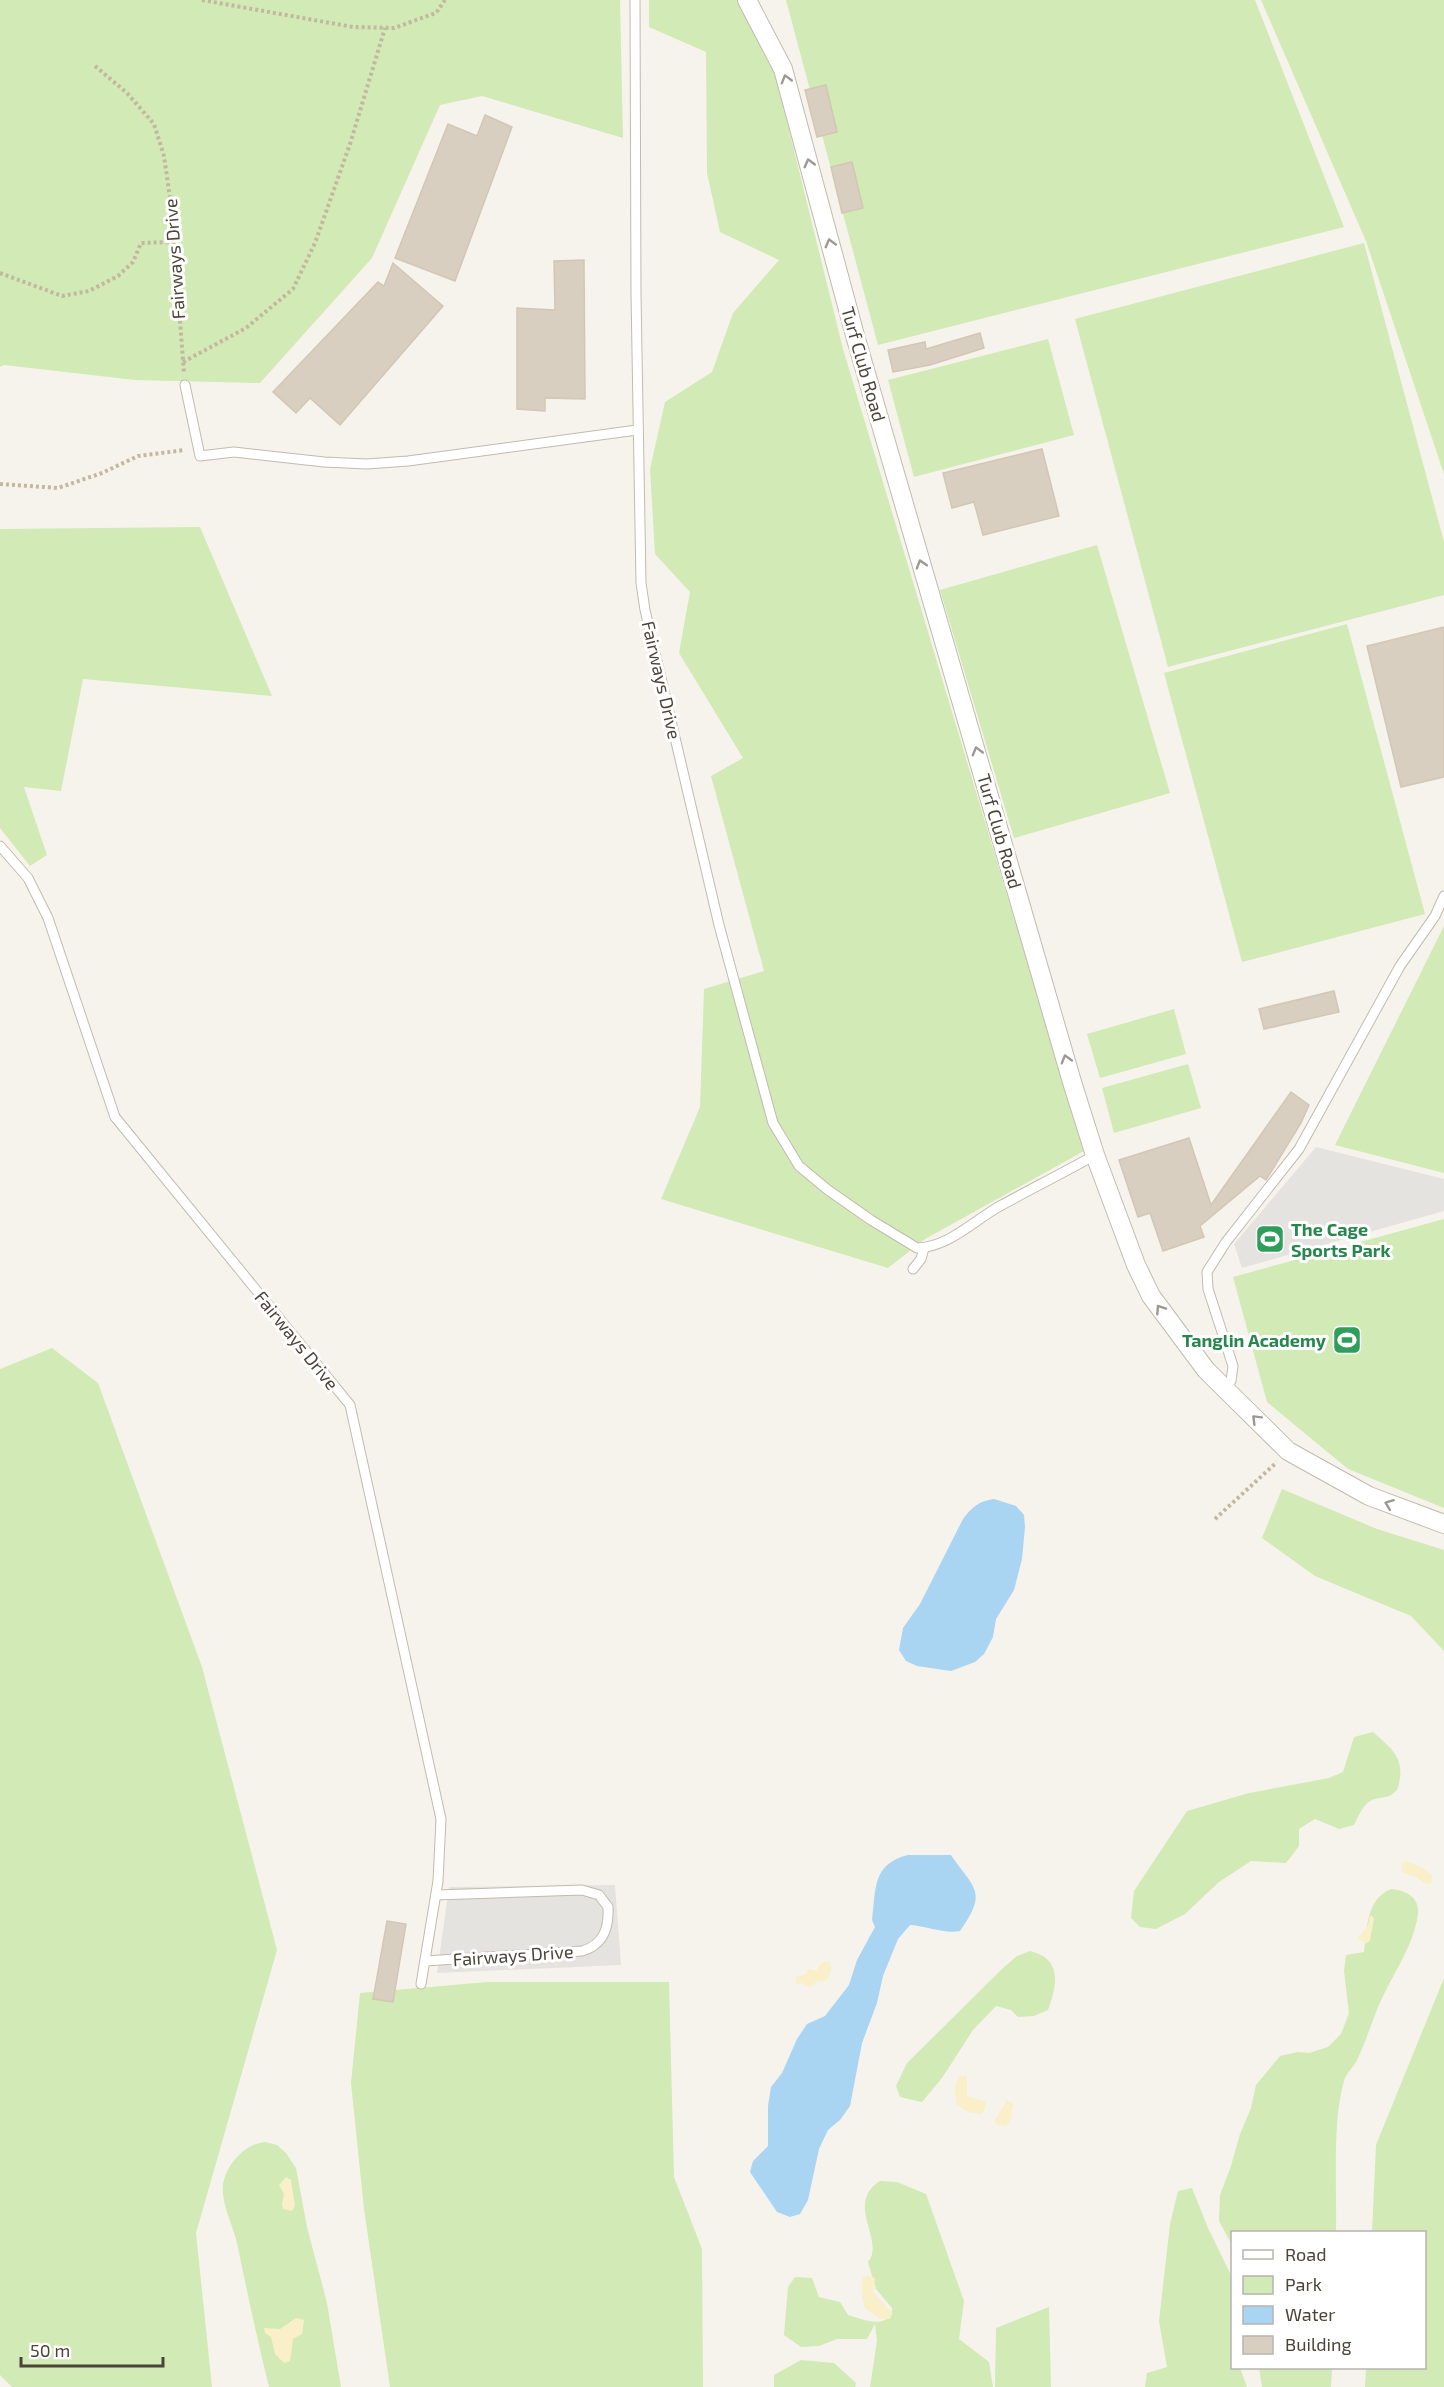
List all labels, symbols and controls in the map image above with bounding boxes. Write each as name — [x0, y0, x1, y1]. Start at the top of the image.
one-way arrow — [781, 74, 793, 85]
one-way arrow — [803, 158, 816, 168]
street label: Fairways Drive — [159, 198, 189, 320]
one-way arrow — [825, 238, 837, 249]
street label: Turf Club Road — [837, 304, 891, 424]
one-way arrow — [916, 559, 928, 570]
street label: Fairways Drive — [638, 619, 686, 741]
one-way arrow — [971, 746, 984, 756]
street label: Turf Club Road — [973, 771, 1027, 891]
one-way arrow — [1061, 1054, 1073, 1065]
place label: The Cage Sports Park — [1291, 1218, 1391, 1261]
sports icon: The Cage Sports Park — [1254, 1223, 1286, 1255]
street label: Fairways Drive — [250, 1286, 344, 1394]
one-way arrow — [1156, 1305, 1167, 1316]
sports icon: Tanglin Academy — [1331, 1324, 1363, 1356]
place label: Tanglin Academy — [1182, 1329, 1327, 1351]
one-way arrow — [1252, 1415, 1263, 1426]
one-way arrow — [1384, 1498, 1395, 1511]
street label: Fairways Drive — [452, 1940, 574, 1970]
legend — [1231, 2231, 1426, 2369]
text: Road — [1285, 2243, 1326, 2265]
text: Park — [1285, 2273, 1322, 2295]
text: Water — [1285, 2303, 1335, 2325]
scale bar — [21, 2330, 164, 2368]
text: Building — [1285, 2333, 1352, 2355]
text: 50 m — [30, 2339, 70, 2361]

